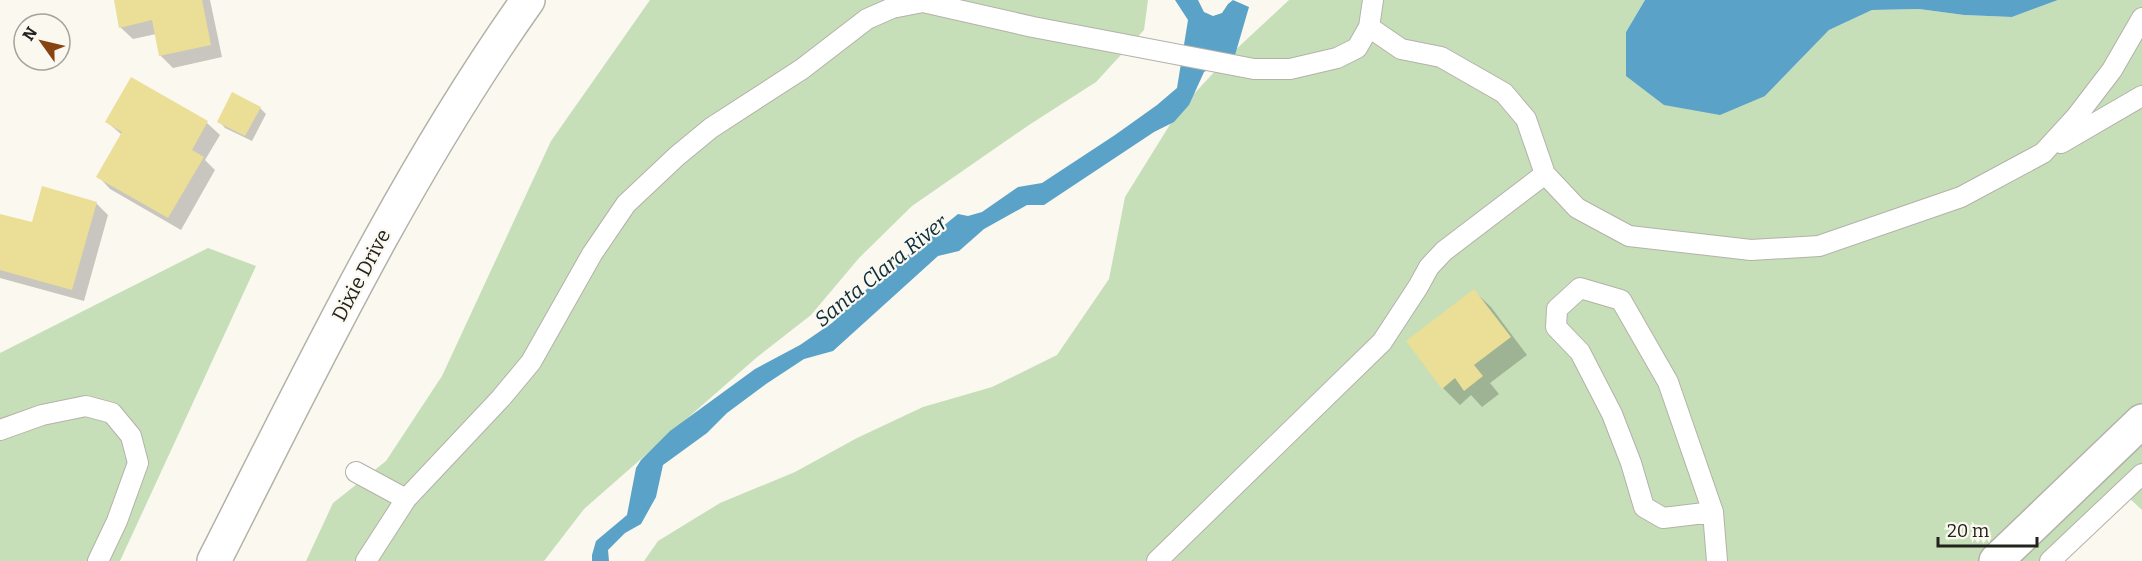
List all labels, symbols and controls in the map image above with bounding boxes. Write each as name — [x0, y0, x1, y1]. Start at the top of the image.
north arrow — [12, 12, 72, 72]
text: N — [19, 23, 41, 44]
water label: Santa Clara River — [809, 209, 954, 333]
street label: Dixie Drive — [327, 225, 395, 325]
scale bar — [1938, 510, 2037, 548]
text: 20 m — [1947, 520, 1989, 542]

